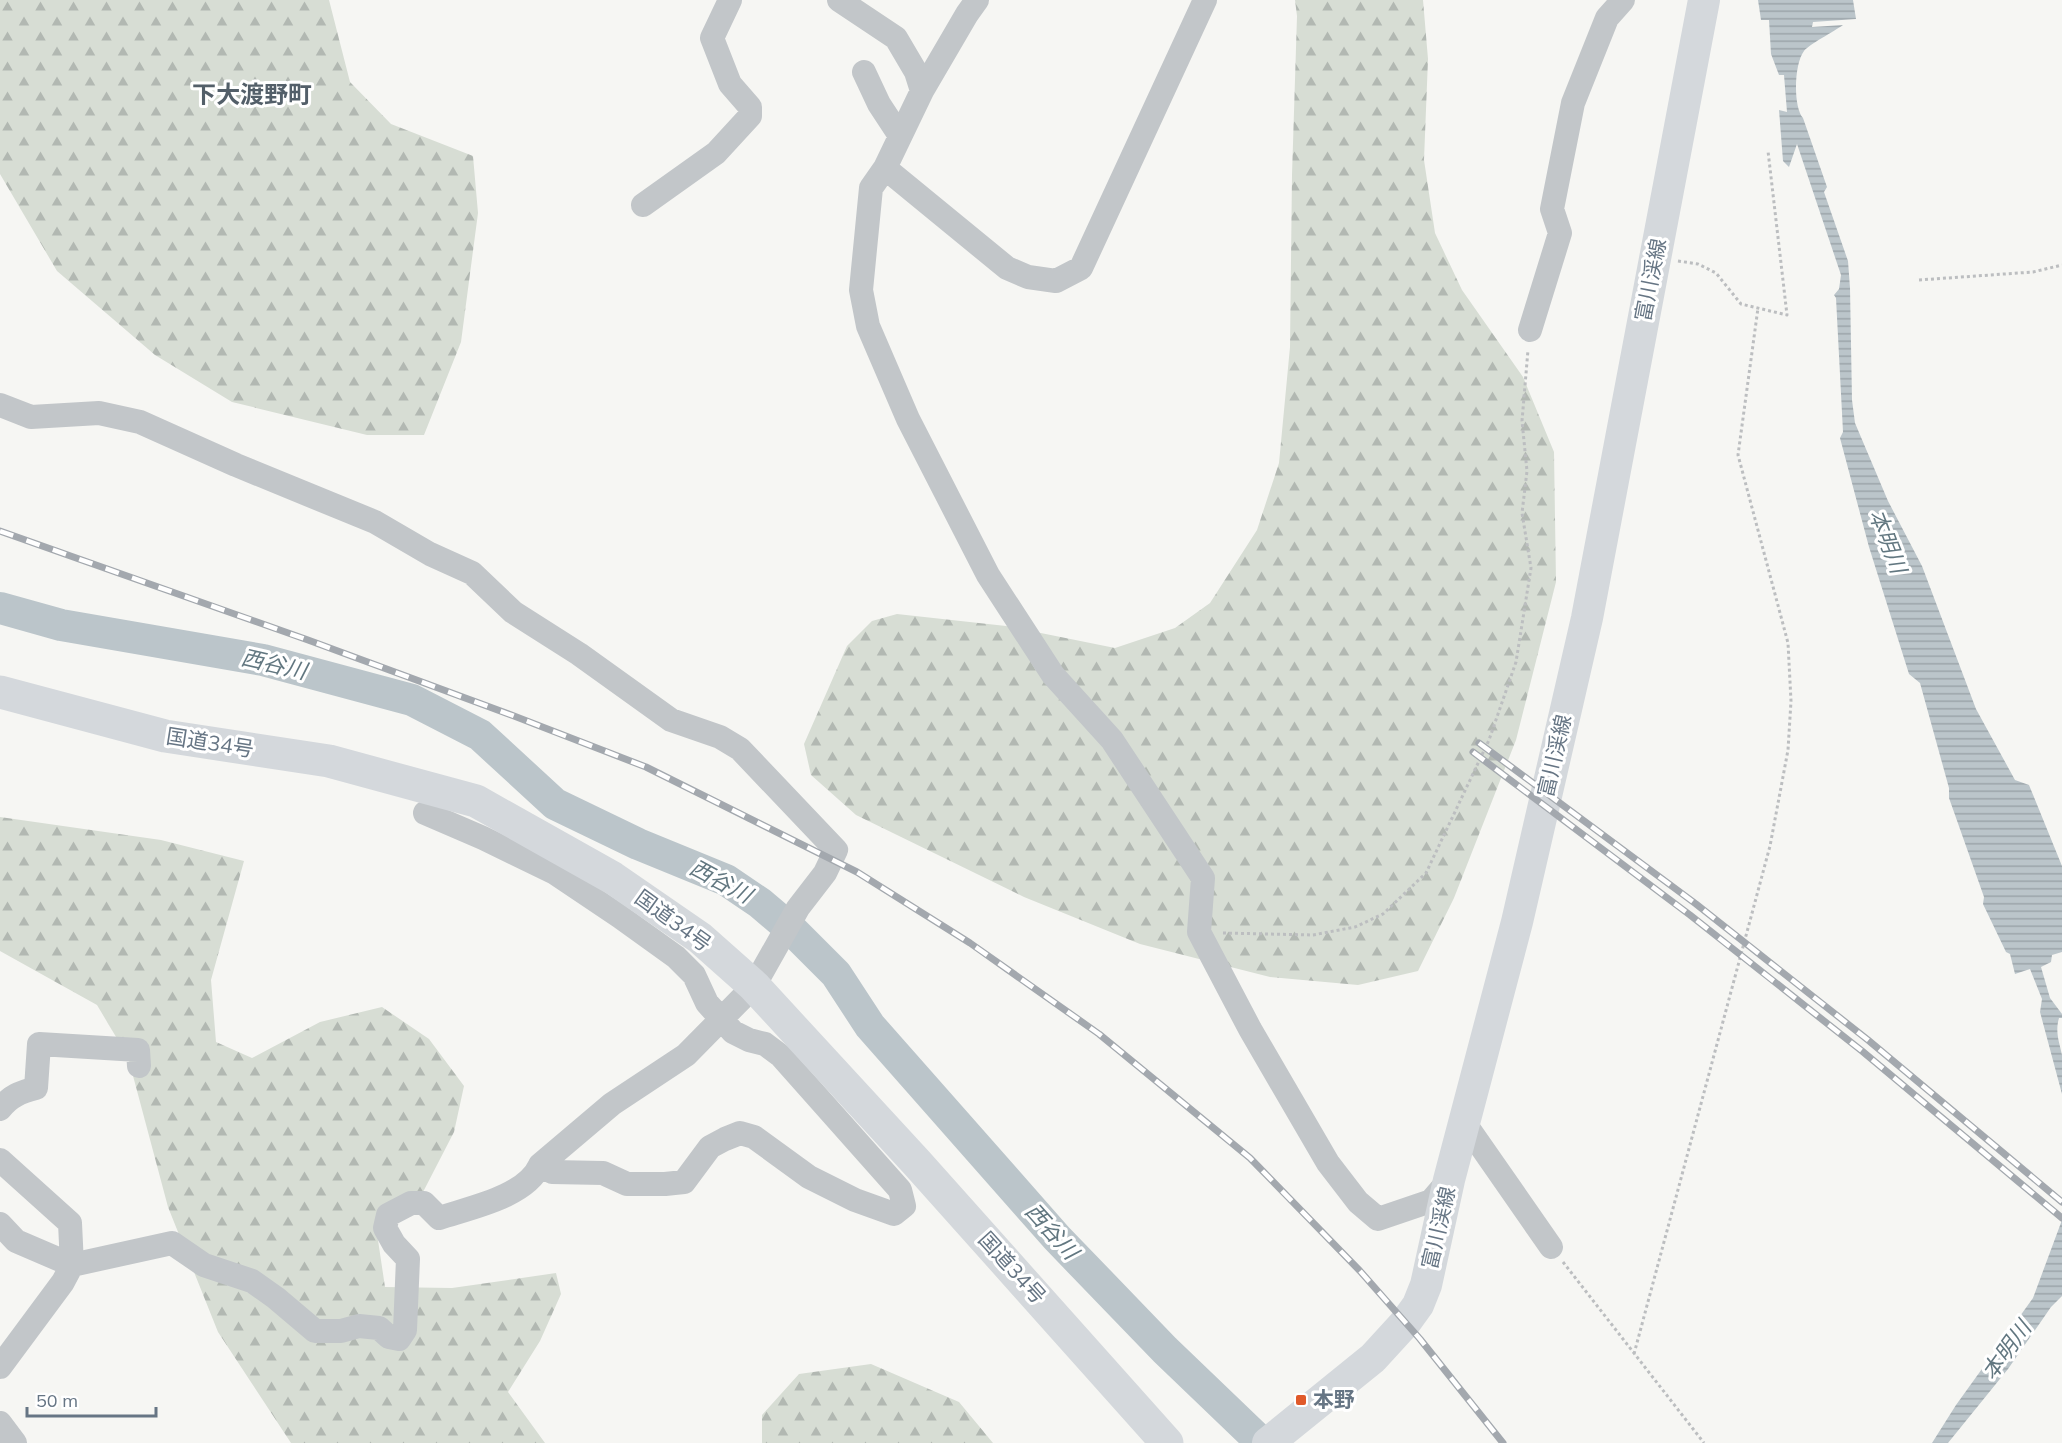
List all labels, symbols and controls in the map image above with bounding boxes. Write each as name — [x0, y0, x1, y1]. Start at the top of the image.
district label: 下大渡野町 — [192, 79, 312, 109]
street label: 富川渓線 — [1629, 236, 1671, 324]
water label: 本明川 — [1863, 505, 1914, 579]
water label: 西谷川 — [239, 643, 311, 686]
street label: 富川渓線 — [1532, 712, 1576, 800]
street label: 国道34号 — [165, 722, 256, 762]
water label: 西谷川 — [685, 853, 758, 910]
street label: 国道34号 — [630, 884, 717, 957]
street label: 富川渓線 — [1416, 1184, 1460, 1272]
water label: 西谷川 — [1020, 1197, 1086, 1266]
street label: 国道34号 — [974, 1226, 1052, 1309]
water label: 本明川 — [1975, 1313, 2038, 1385]
scale bar — [27, 1380, 156, 1418]
place label: 本野 — [1313, 1386, 1355, 1412]
text: 50 m — [36, 1389, 78, 1412]
marker: 本野 — [1294, 1393, 1308, 1407]

